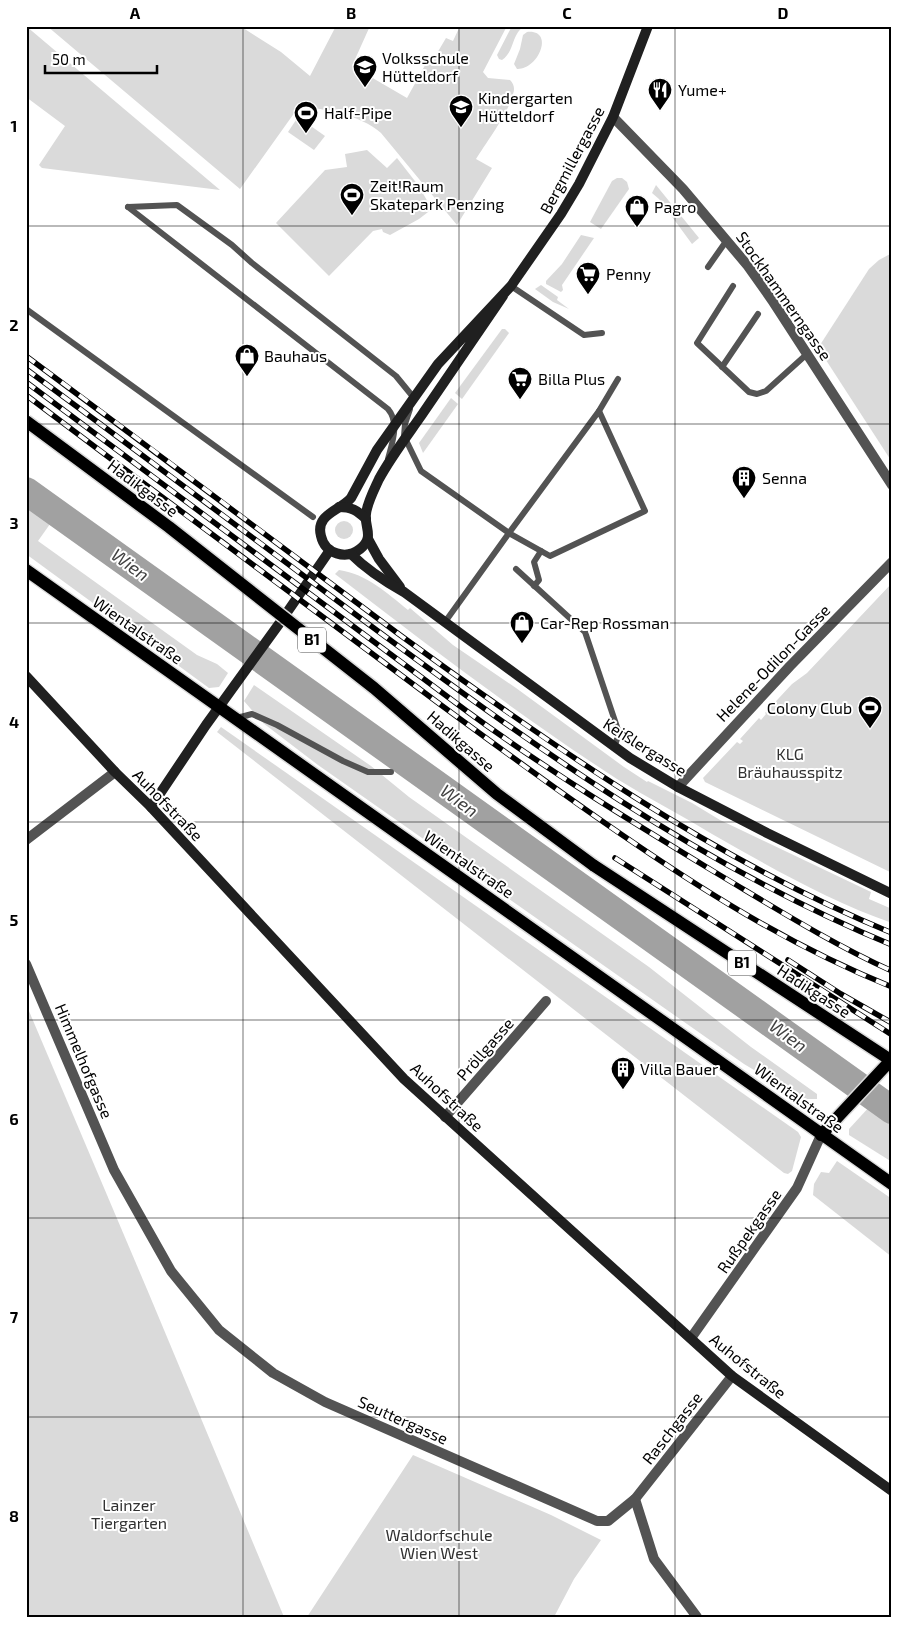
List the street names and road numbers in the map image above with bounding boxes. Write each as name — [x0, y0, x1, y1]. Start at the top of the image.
street label: Bergmillergasse — [535, 103, 608, 217]
street label: Stockhammerngasse — [733, 228, 836, 364]
street label: Hadikgasse — [104, 455, 182, 520]
street label: Wientalstraße — [90, 592, 187, 668]
street label: Helene-Odilon-Gasse — [712, 600, 833, 725]
road number: B1 — [298, 628, 326, 652]
street label: Hadikgasse — [424, 706, 499, 775]
street label: Keißlergasse — [600, 713, 690, 780]
street label: Auhofstraße — [129, 765, 207, 844]
street label: Wientalstraße — [421, 826, 518, 902]
road number: B1 — [728, 950, 756, 976]
street label: Hadikgasse — [774, 960, 854, 1021]
street label: Himmelhofgasse — [52, 1001, 117, 1121]
street label: Pröllgasse — [452, 1013, 517, 1084]
street label: Auhofstraße — [407, 1058, 488, 1135]
street label: Wientalstraße — [751, 1059, 848, 1136]
street label: Rußpekgasse — [713, 1185, 785, 1276]
street label: Auhofstraße — [706, 1329, 790, 1402]
street label: Raschgasse — [638, 1388, 706, 1468]
street label: Seuttergasse — [355, 1391, 451, 1448]

